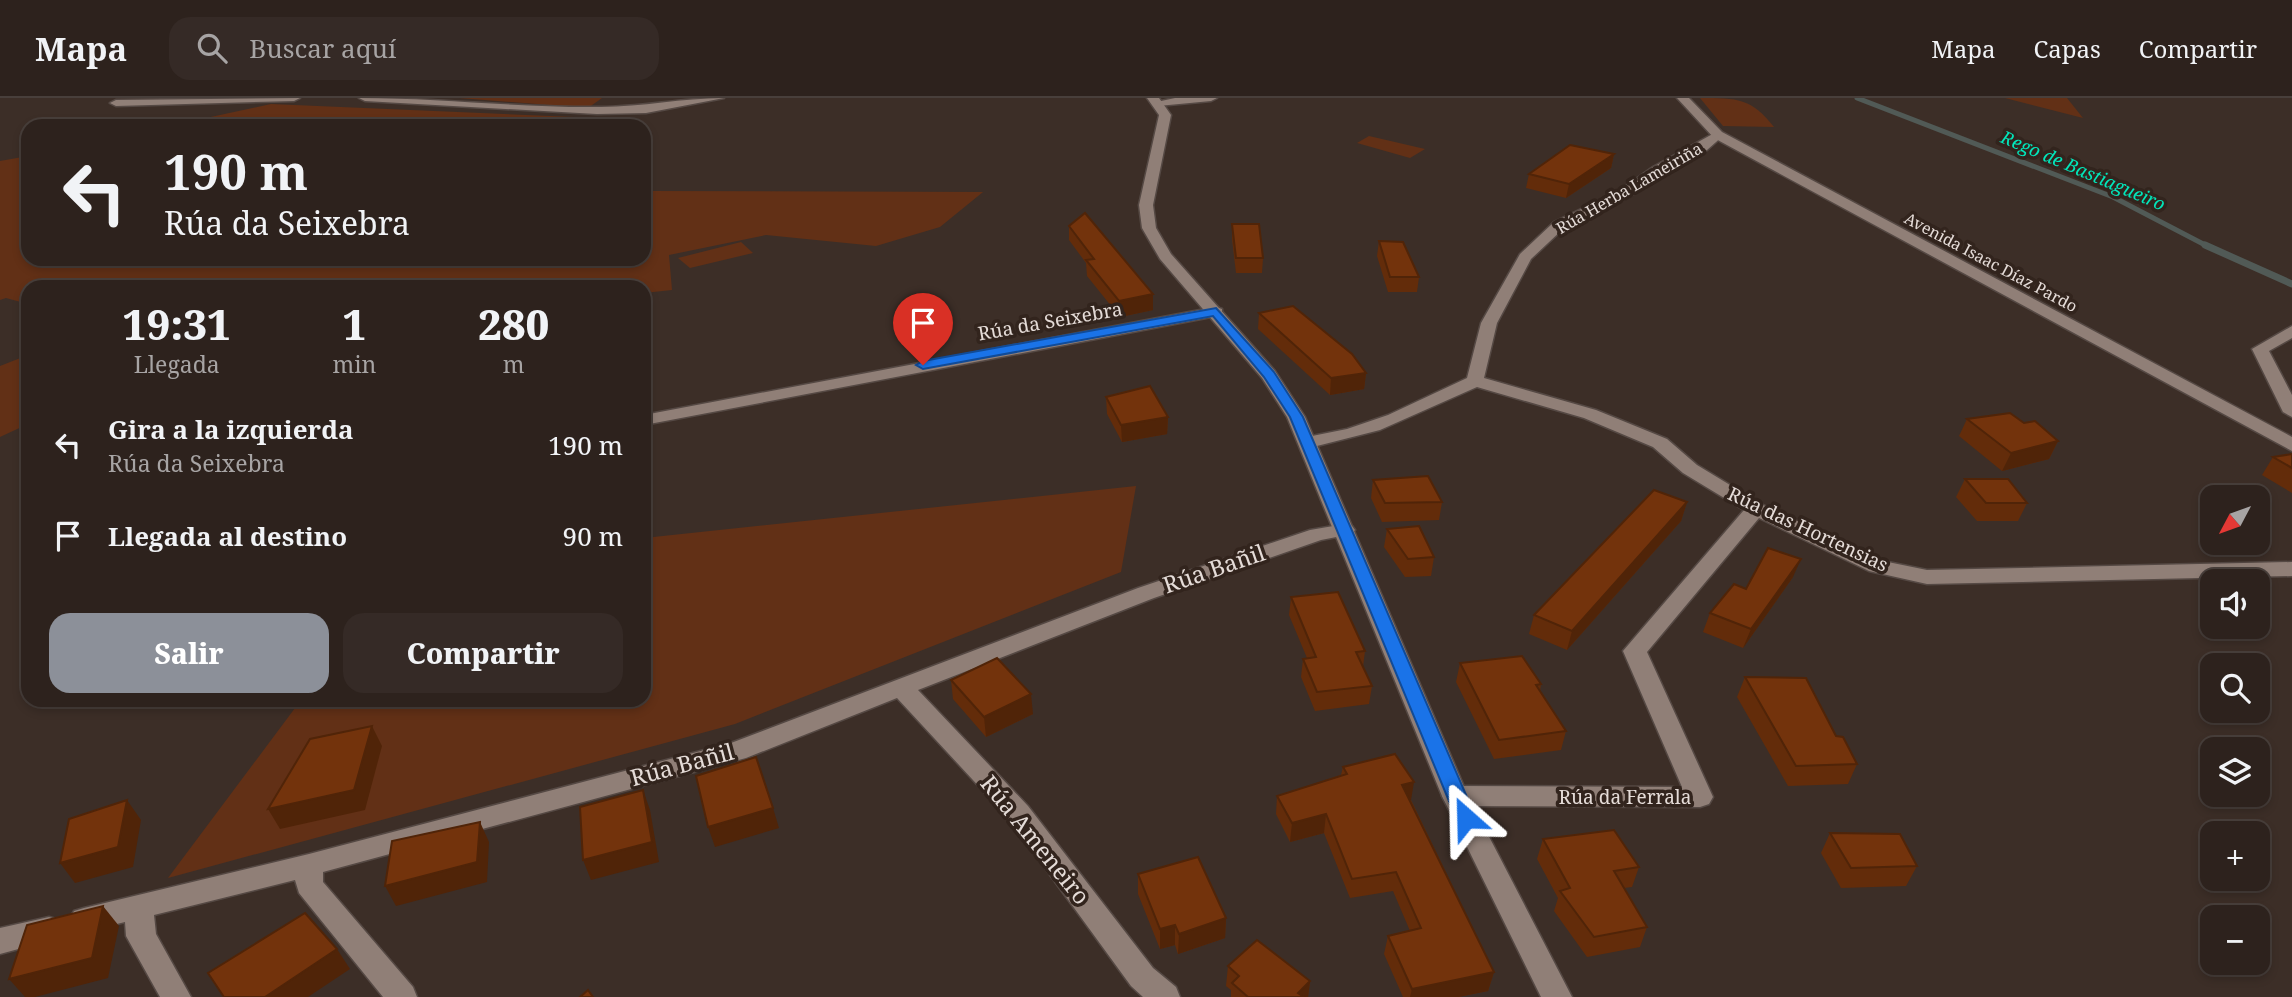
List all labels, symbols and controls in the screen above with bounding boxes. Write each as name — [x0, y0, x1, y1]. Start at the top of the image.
search box — [169, 17, 659, 80]
text: Mapa — [35, 26, 127, 71]
icon: search — [193, 29, 231, 67]
text: Buscar aquí — [249, 30, 396, 66]
text: Mapa — [1931, 32, 1995, 65]
text: Capas — [2033, 32, 2101, 65]
text: Compartir — [2139, 32, 2257, 65]
water label: Rego de Bastiagueiro — [1997, 124, 2169, 216]
street label: Rúa Herba Lameiriña — [1552, 137, 1706, 239]
text: 190 m — [164, 138, 308, 204]
icon: left — [49, 147, 140, 238]
text: Rúa da Seixebra — [164, 201, 410, 244]
street label: Avenida Isaac Díaz Pardo — [1901, 207, 2081, 317]
pin — [893, 293, 953, 365]
text: 19:31 — [123, 295, 231, 352]
text: 1 — [343, 295, 366, 352]
text: 280 — [478, 295, 549, 352]
street label: Rúa da Seixebra — [976, 296, 1124, 346]
icon: arrive — [904, 304, 942, 342]
text: Llegada — [134, 348, 220, 380]
text: min — [332, 348, 376, 380]
text: m — [503, 348, 525, 380]
text: Gira a la izquierda — [108, 411, 354, 447]
icon: left — [49, 426, 87, 464]
text: 190 m — [548, 427, 623, 463]
text: Rúa da Seixebra — [108, 447, 285, 479]
street label: Rúa das Hortensias — [1724, 480, 1892, 578]
north arrow — [2200, 485, 2270, 555]
map controls — [2200, 485, 2270, 975]
icon: arrive — [49, 517, 87, 555]
text: Llegada al destino — [108, 518, 347, 554]
text: 90 m — [563, 518, 623, 554]
street label: Rúa Bañil — [1158, 536, 1269, 600]
button: sound — [2200, 569, 2270, 639]
button: Salir — [49, 613, 329, 693]
button: Compartir — [343, 613, 623, 693]
button: search — [2200, 653, 2270, 723]
street label: Rúa Bañil — [626, 735, 737, 793]
button: layers — [2200, 737, 2270, 807]
street label: Rúa Ameneiro — [974, 768, 1098, 911]
position arrow — [1429, 781, 1503, 855]
street label: Rúa da Ferrala — [1559, 784, 1691, 810]
button: + — [2200, 821, 2270, 891]
button: − — [2200, 905, 2270, 975]

